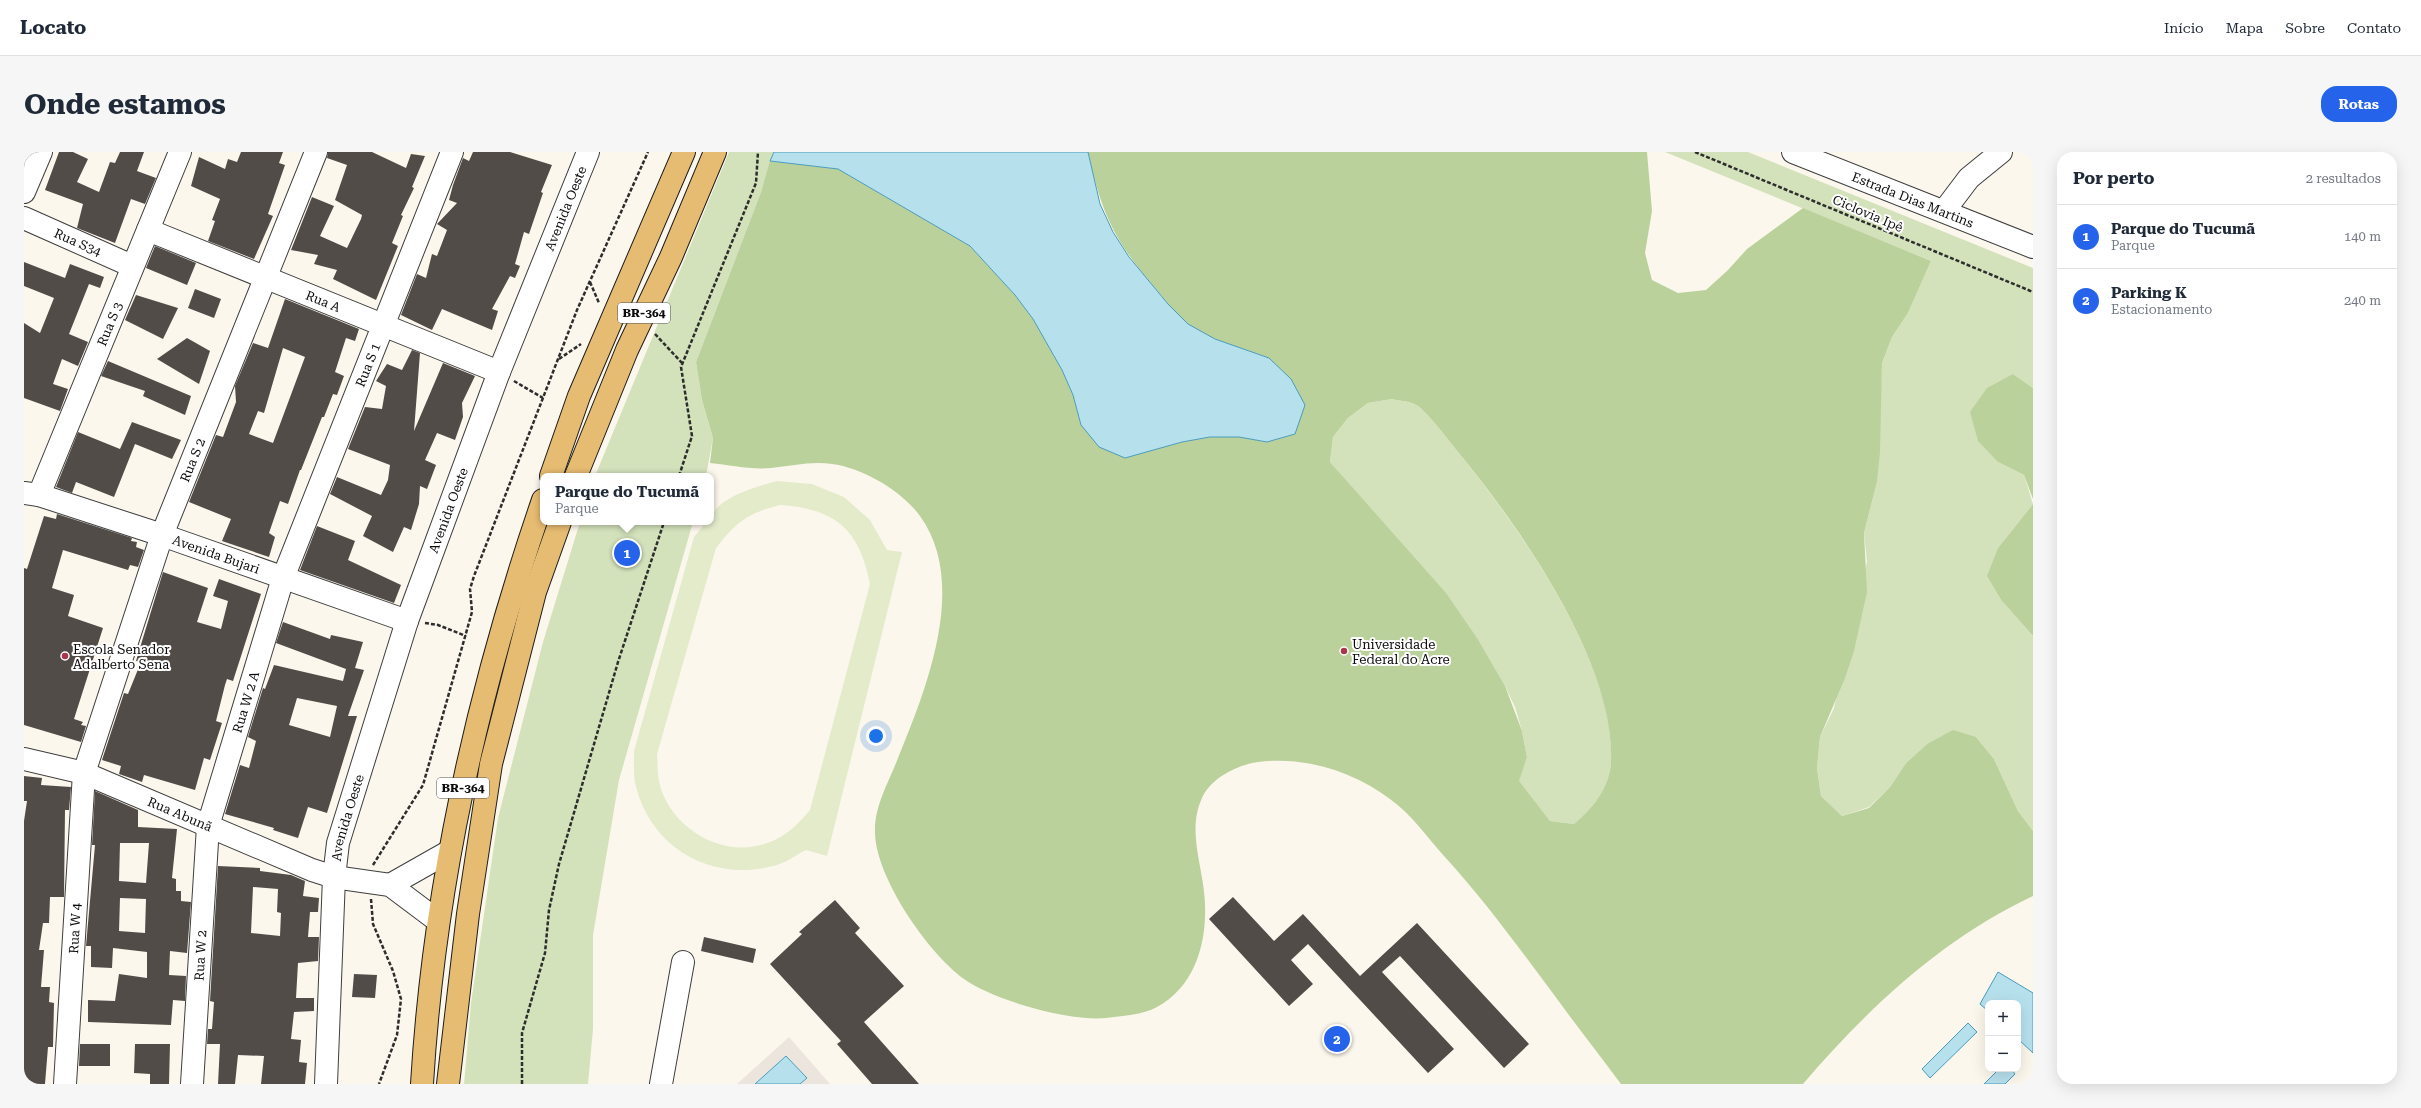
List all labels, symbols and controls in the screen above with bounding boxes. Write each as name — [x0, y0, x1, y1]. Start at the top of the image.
text: Locato — [20, 16, 86, 39]
text: Início — [2164, 20, 2204, 36]
text: Mapa — [2226, 20, 2263, 36]
text: Sobre — [2285, 20, 2325, 36]
text: Contato — [2347, 20, 2401, 36]
button: Rotas — [2321, 86, 2397, 122]
text: Onde estamos — [24, 88, 226, 121]
street label: Avenida Oeste — [542, 164, 590, 253]
text: Por perto — [2073, 168, 2154, 188]
street label: Estrada Dias Martins — [1850, 169, 1976, 231]
text: 2 resultados — [2306, 171, 2381, 186]
street label: Ciclovia Ipê — [1830, 192, 1905, 235]
text: Parque do Tucumã — [2111, 220, 2255, 238]
street label: Rua S34 — [52, 225, 104, 260]
text: 1 — [2082, 229, 2090, 244]
text: 140 m — [2344, 229, 2381, 244]
text: Parque — [2111, 238, 2155, 253]
text: Parking K — [2111, 284, 2187, 302]
street label: Rua A — [303, 288, 343, 315]
text: 2 — [2082, 293, 2090, 308]
text: 240 m — [2344, 293, 2381, 308]
street label: Rua S 3 — [94, 300, 125, 348]
text: Estacionamento — [2111, 302, 2212, 317]
road number: BR-364 — [618, 303, 670, 323]
street label: Rua S 1 — [353, 341, 384, 389]
street label: Rua S 2 — [177, 436, 208, 484]
street label: Avenida Oeste — [426, 466, 471, 555]
popup — [540, 473, 714, 525]
text: Parque do Tucumã — [555, 483, 699, 501]
text: Parque — [555, 501, 599, 516]
street label: Avenida Bujari — [170, 532, 262, 577]
pin: 1 — [614, 538, 640, 568]
place label: Universidade Federal do Acre — [1352, 637, 1450, 667]
place label: Escola Senador Adalberto Sena — [73, 642, 170, 672]
marker: Universidade Federal do Acre — [1339, 646, 1349, 656]
marker: Escola Senador Adalberto Sena — [60, 651, 70, 661]
street label: Rua W 2 A — [230, 670, 262, 735]
your location — [866, 726, 886, 746]
street label: Avenida Oeste — [329, 773, 367, 862]
road number: BR-364 — [437, 778, 489, 798]
street label: Rua Abunã — [145, 794, 214, 835]
street label: Rua W 4 — [66, 902, 84, 954]
street label: Rua W 2 — [191, 929, 210, 981]
map controls — [1985, 1000, 2021, 1072]
button: + — [1985, 1000, 2021, 1036]
pin: 2 — [1324, 1024, 1350, 1054]
button: − — [1985, 1036, 2021, 1072]

